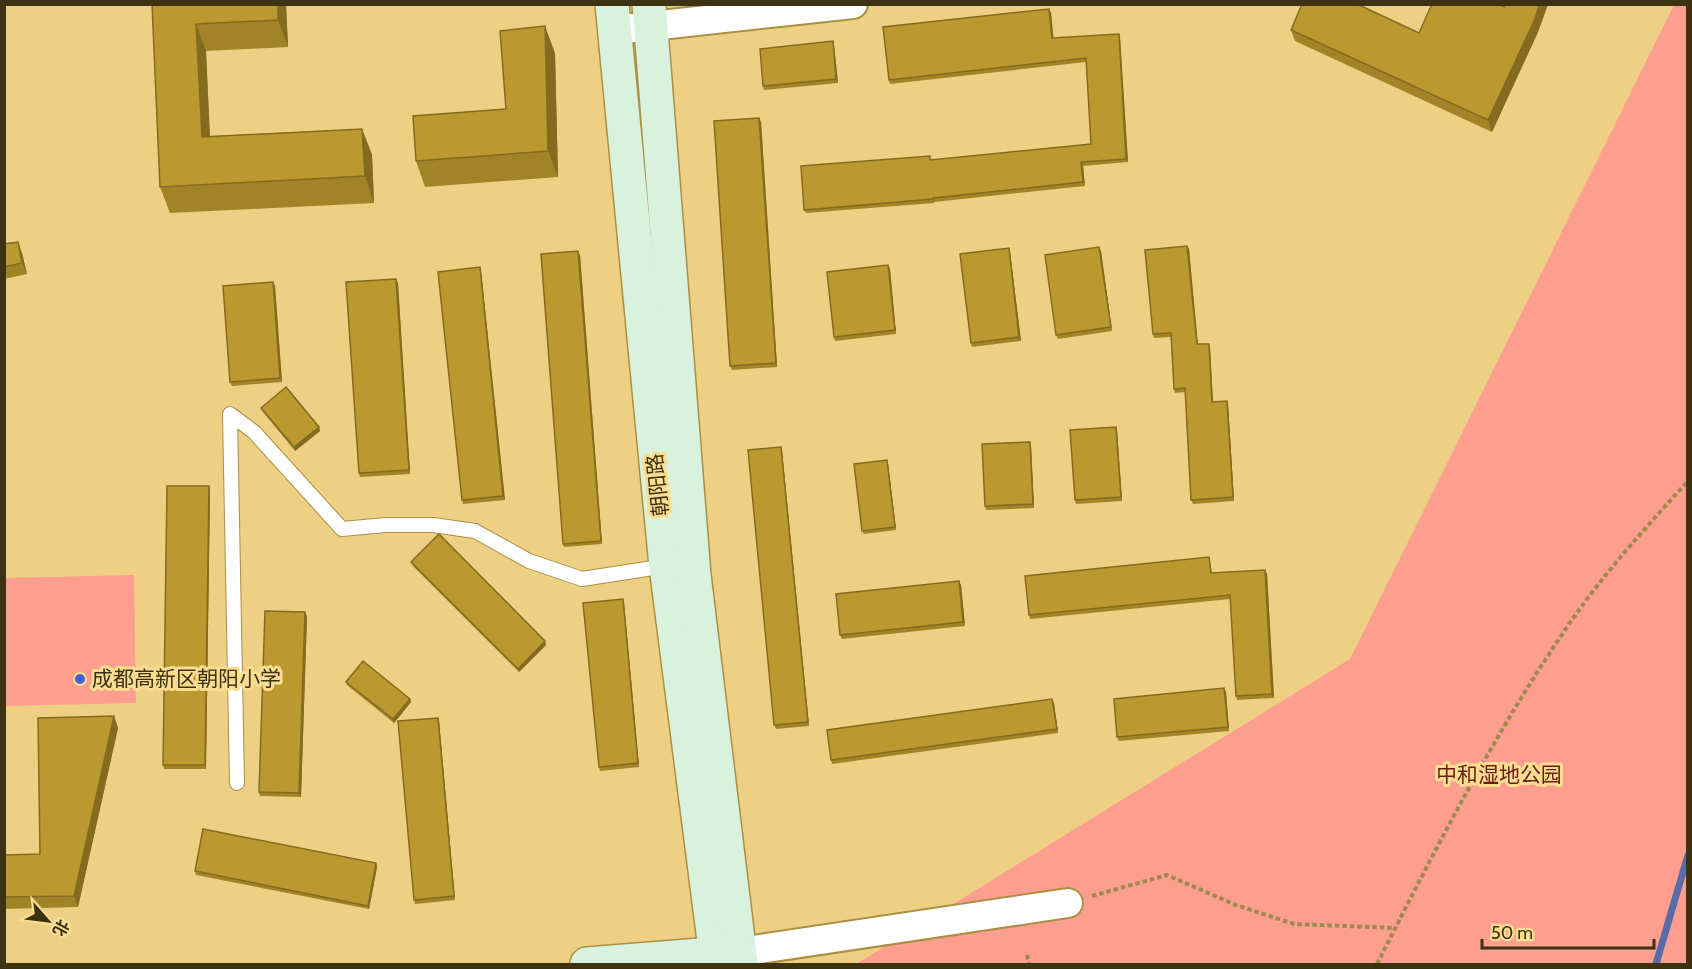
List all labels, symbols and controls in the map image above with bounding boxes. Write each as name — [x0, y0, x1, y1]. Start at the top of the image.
street label: 朝阳路 — [642, 452, 673, 518]
place label: 成都高新区朝阳小学 — [92, 666, 281, 691]
marker: 成都高新区朝阳小学 — [73, 672, 87, 686]
park label: 中和湿地公园 — [1436, 762, 1562, 787]
north arrow — [18, 891, 78, 951]
scale bar — [1482, 912, 1654, 950]
text: 北 — [49, 916, 73, 939]
text: 50 m — [1491, 922, 1533, 944]

